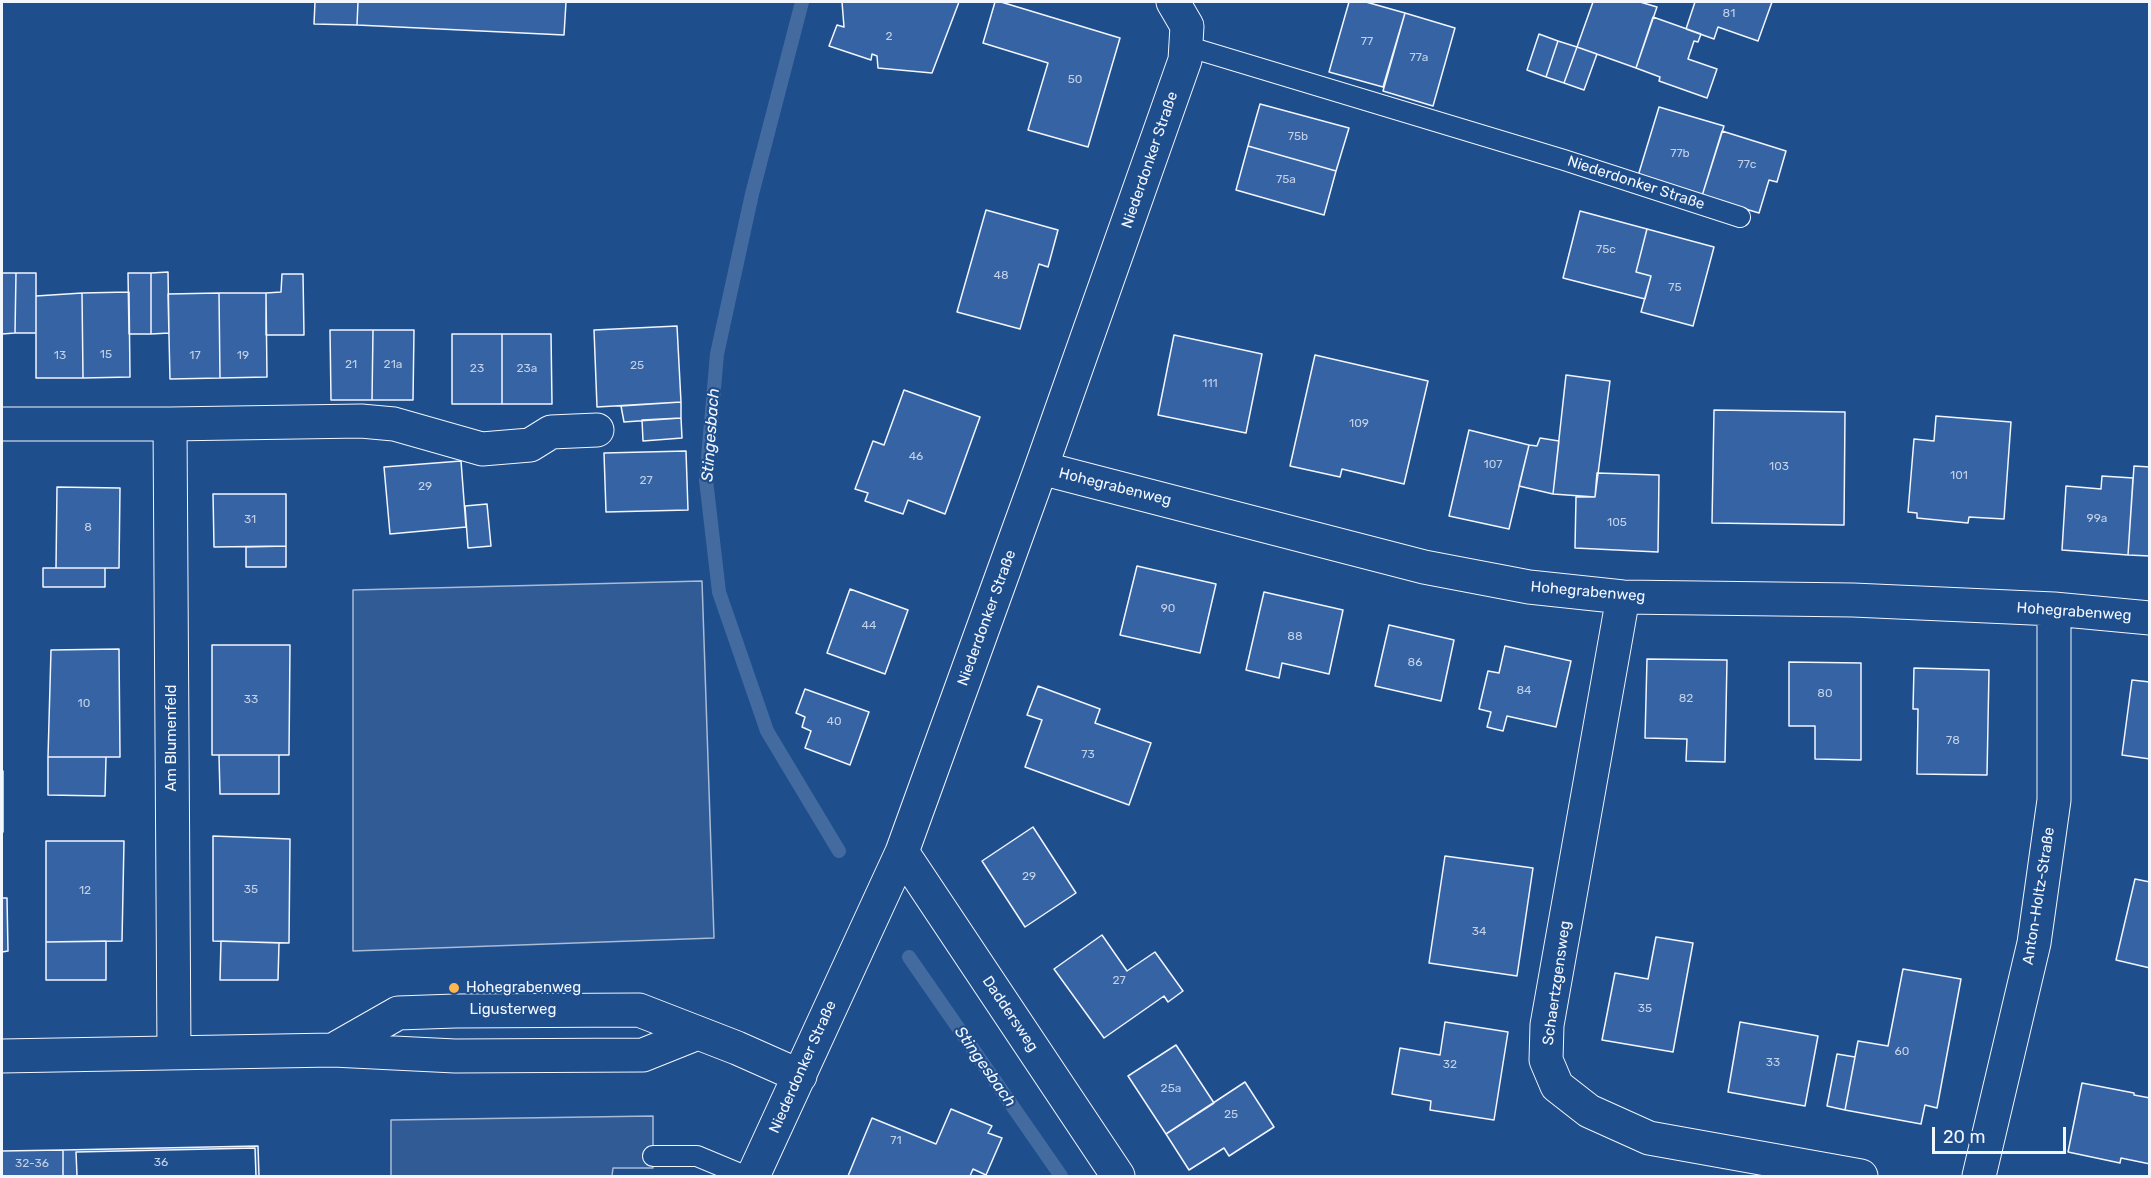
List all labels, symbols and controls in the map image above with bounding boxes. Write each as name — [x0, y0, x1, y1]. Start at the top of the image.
house number: 81 — [1723, 7, 1735, 21]
house number: 2 — [885, 30, 893, 44]
house number: 77 — [1361, 35, 1373, 49]
house number: 77a — [1410, 51, 1428, 65]
house number: 50 — [1068, 73, 1082, 87]
street label: Niederdonker Straße — [1118, 89, 1182, 231]
house number: 75b — [1288, 130, 1308, 144]
house number: 77b — [1670, 147, 1690, 161]
street label: Niederdonker Straße — [1565, 152, 1707, 214]
house number: 77c — [1738, 158, 1756, 172]
house number: 75a — [1276, 173, 1296, 187]
house number: 75c — [1596, 243, 1616, 257]
house number: 48 — [993, 269, 1009, 283]
house number: 75 — [1668, 281, 1682, 295]
house number: 15 — [100, 348, 112, 362]
house number: 13 — [54, 349, 66, 363]
house number: 17 — [189, 349, 201, 363]
house number: 19 — [237, 349, 249, 363]
house number: 21 — [345, 358, 357, 372]
house number: 21a — [384, 358, 402, 372]
house number: 25 — [630, 359, 644, 373]
house number: 23 — [470, 362, 484, 376]
house number: 23a — [517, 362, 537, 376]
house number: 111 — [1202, 377, 1218, 391]
water label: Stingesbach — [698, 388, 724, 482]
house number: 109 — [1349, 417, 1369, 431]
house number: 46 — [909, 450, 923, 464]
house number: 107 — [1484, 458, 1502, 472]
house number: 103 — [1769, 460, 1789, 474]
street label: Hohegrabenweg — [1057, 464, 1173, 510]
house number: 101 — [1950, 469, 1968, 483]
house number: 27 — [639, 474, 653, 488]
house number: 29 — [418, 480, 432, 494]
house number: 99a — [2087, 512, 2107, 526]
house number: 31 — [244, 513, 256, 527]
house number: 105 — [1607, 516, 1627, 530]
house number: 8 — [84, 521, 92, 535]
street label: Niederdonker Straße — [954, 548, 1020, 688]
street label: Hohegrabenweg — [1530, 578, 1646, 606]
street label: Hohegrabenweg — [2016, 599, 2132, 625]
house number: 90 — [1161, 602, 1175, 616]
house number: 44 — [862, 619, 876, 633]
house number: 88 — [1287, 630, 1303, 644]
house number: 86 — [1408, 656, 1422, 670]
street label: Am Blumenfeld — [163, 684, 181, 792]
house number: 84 — [1516, 684, 1532, 698]
house number: 80 — [1817, 687, 1833, 701]
house number: 82 — [1679, 692, 1693, 706]
house number: 33 — [244, 693, 258, 707]
house number: 10 — [78, 697, 90, 711]
house number: 40 — [826, 715, 842, 729]
house number: 78 — [1946, 734, 1960, 748]
house number: 73 — [1081, 748, 1095, 762]
street label: Anton-Holtz-Straße — [2019, 826, 2059, 966]
house number: 29 — [1022, 870, 1036, 884]
house number: 35 — [244, 883, 258, 897]
house number: 12 — [79, 884, 91, 898]
street label: Schaertzgensweg — [1539, 920, 1575, 1046]
house number: 34 — [1472, 925, 1486, 939]
street label: Daddersweg — [978, 973, 1042, 1055]
house number: 27 — [1112, 974, 1126, 988]
place label: Hohegrabenweg — [466, 979, 581, 997]
marker: Hohegrabenweg — [447, 981, 461, 995]
street label: Niederdonker Straße — [766, 998, 840, 1136]
street label: Ligusterweg — [470, 1001, 556, 1019]
house number: 35 — [1638, 1002, 1652, 1016]
water label: Stingesbach — [950, 1023, 1020, 1111]
house number: 60 — [1895, 1045, 1909, 1059]
house number: 33 — [1766, 1056, 1780, 1070]
house number: 32 — [1443, 1058, 1457, 1072]
house number: 25a — [1161, 1082, 1181, 1096]
house number: 25 — [1224, 1108, 1238, 1122]
scale bar — [1935, 1115, 2068, 1153]
text: 20 m — [1943, 1126, 1985, 1148]
house number: 71 — [890, 1134, 902, 1148]
house number: 36 — [154, 1156, 168, 1170]
house number: 32-36 — [15, 1157, 49, 1171]

